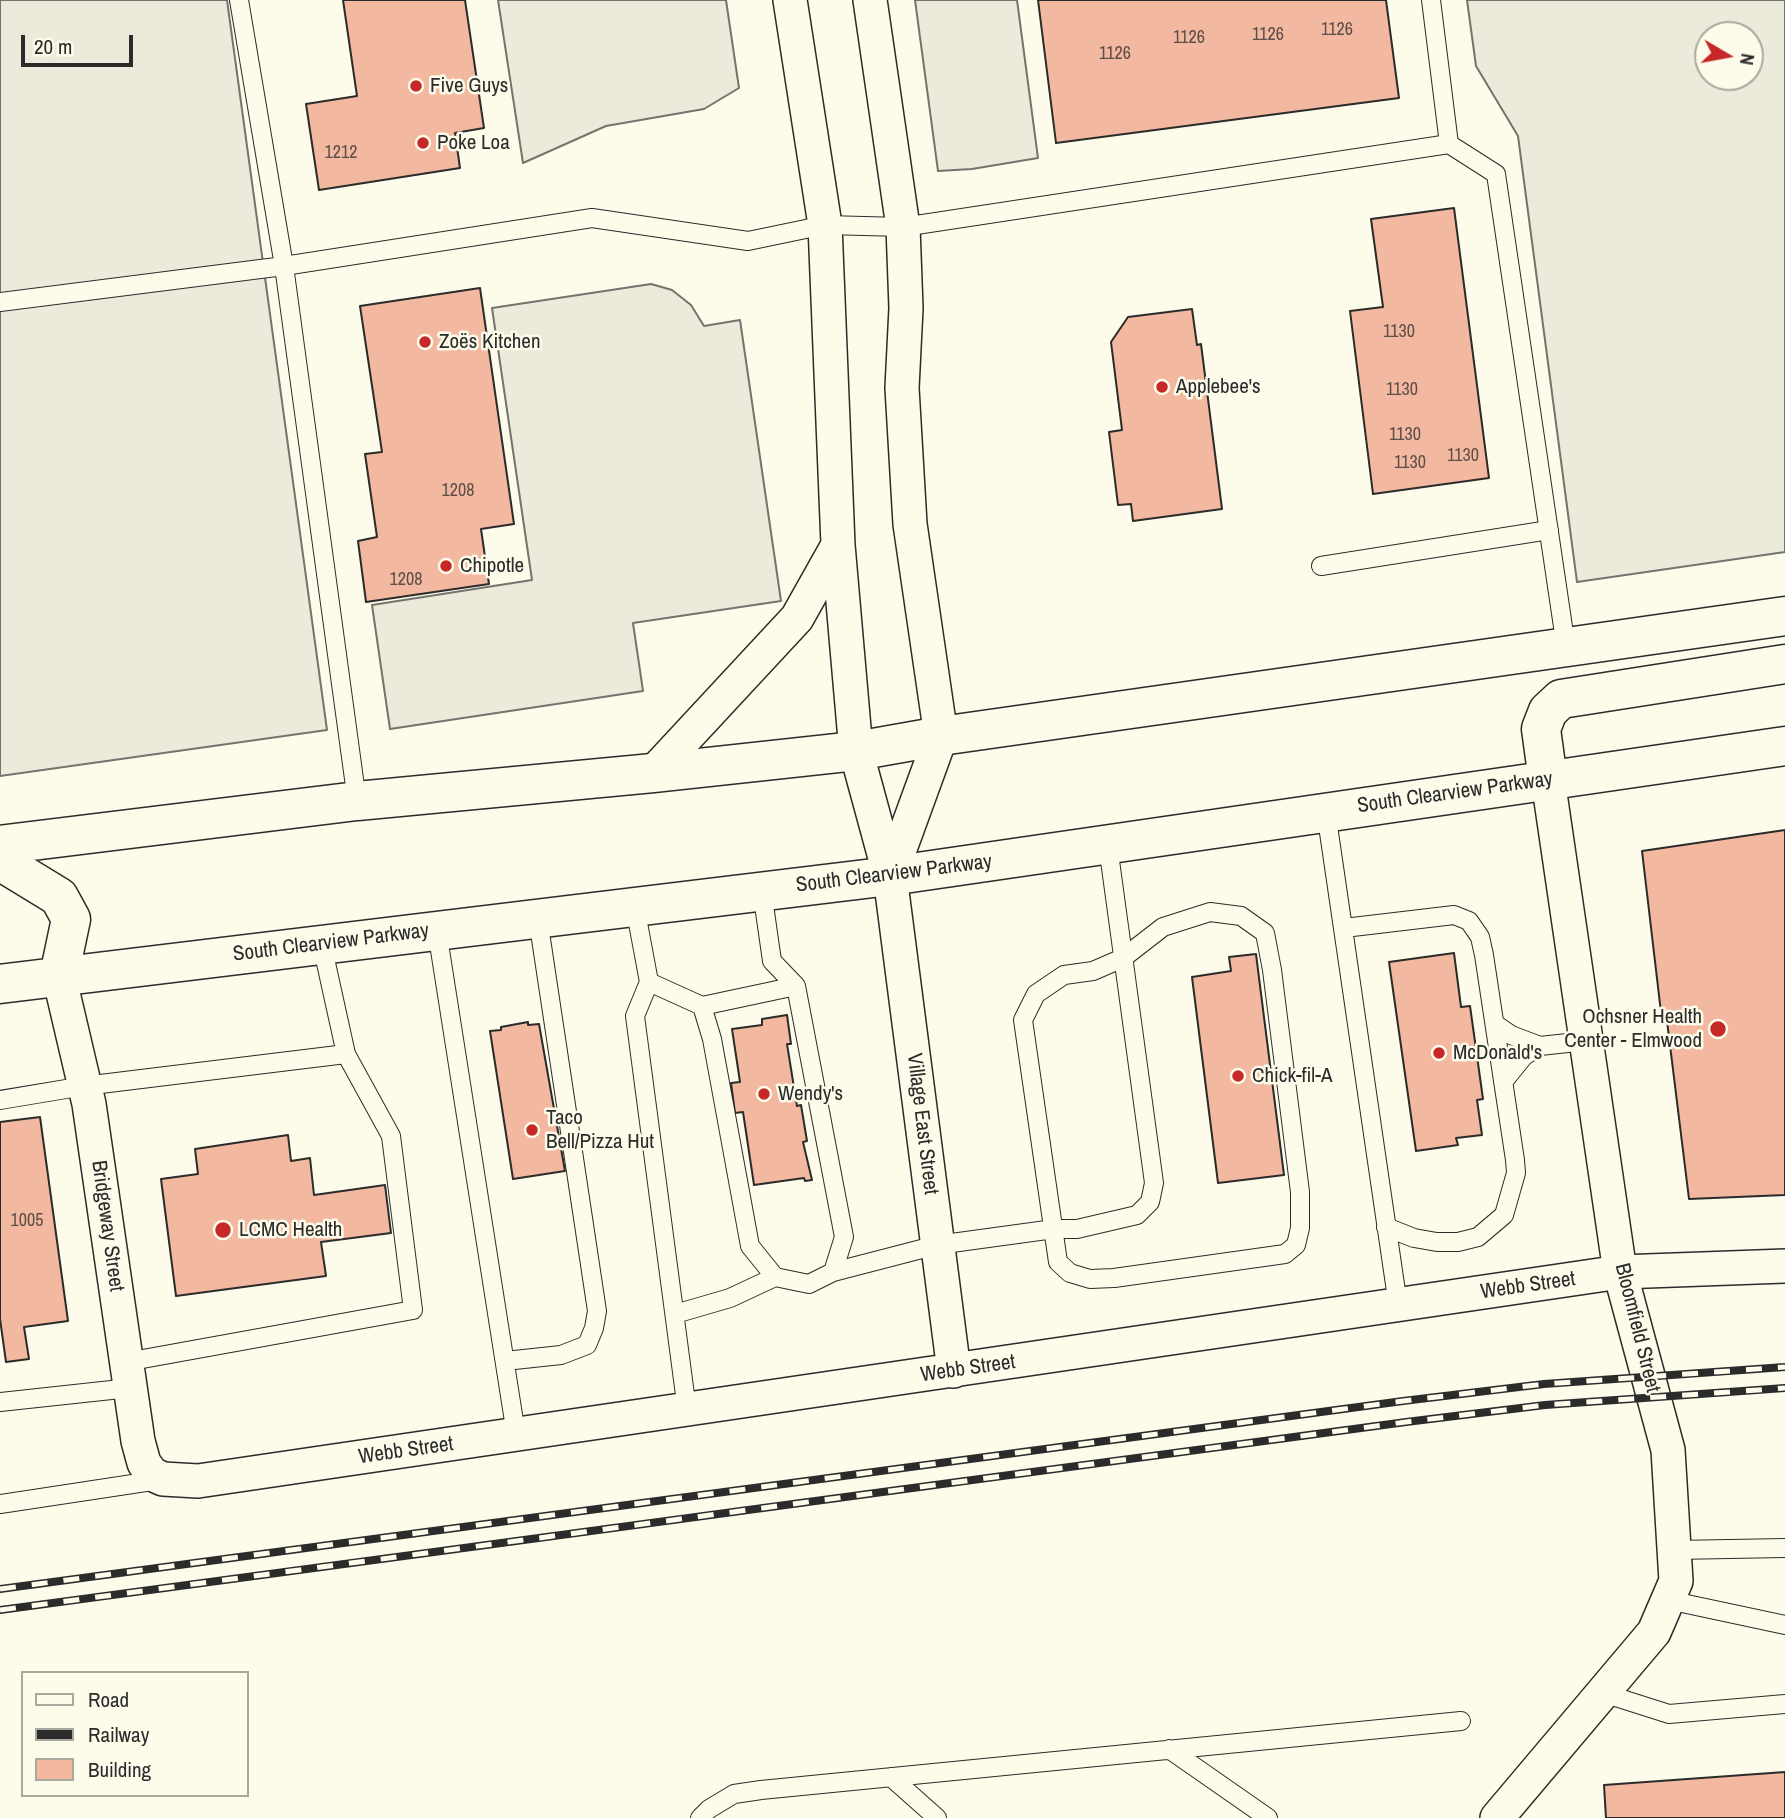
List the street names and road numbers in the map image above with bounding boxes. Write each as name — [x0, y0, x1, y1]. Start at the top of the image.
street label: South Clearview Parkway — [1356, 767, 1554, 819]
street label: South Clearview Parkway — [795, 849, 993, 899]
street label: South Clearview Parkway — [232, 918, 430, 968]
street label: Village East Street — [901, 1052, 943, 1196]
street label: Bridgeway Street — [85, 1159, 129, 1293]
street label: Bloomfield Street — [1609, 1261, 1665, 1395]
street label: Webb Street — [1479, 1267, 1577, 1305]
street label: Webb Street — [919, 1350, 1017, 1388]
street label: Webb Street — [357, 1432, 455, 1470]

